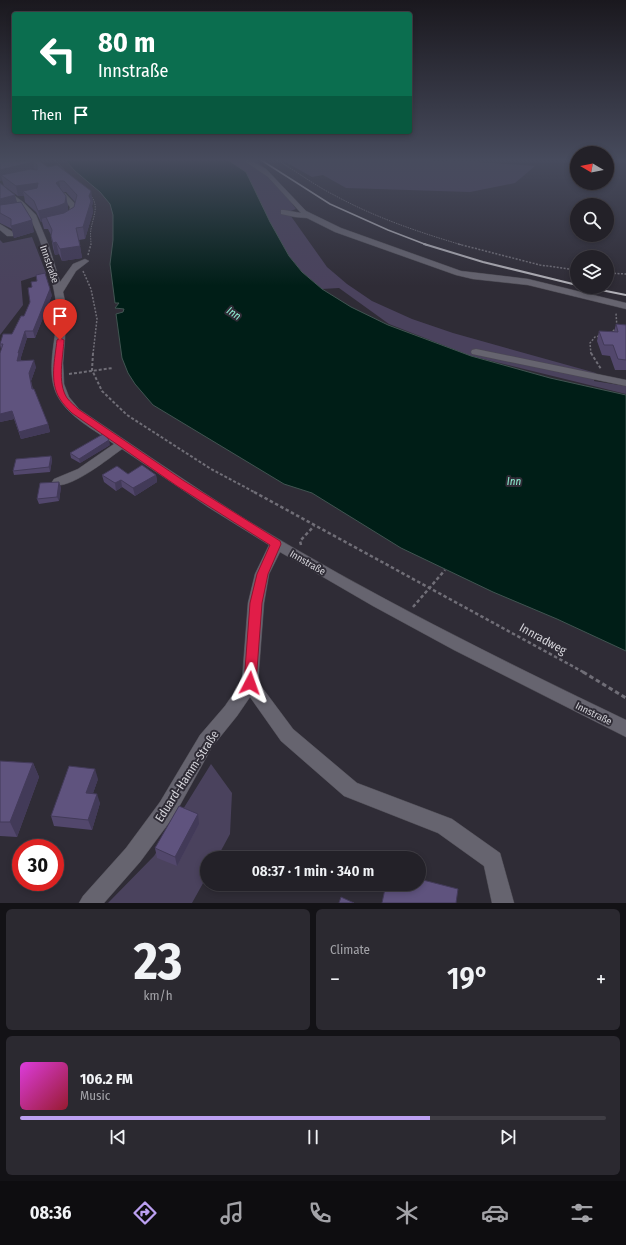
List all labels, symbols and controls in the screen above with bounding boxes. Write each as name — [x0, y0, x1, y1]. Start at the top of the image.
text: 80 m — [98, 26, 155, 59]
icon: left — [32, 28, 84, 80]
text: Innstraße — [98, 60, 168, 82]
icon: arrive — [70, 104, 92, 126]
text: Then — [32, 106, 62, 124]
north arrow — [570, 146, 614, 190]
map controls — [570, 146, 614, 294]
button: search — [570, 198, 614, 242]
street label: Innstraße — [37, 244, 61, 285]
button: layers — [570, 250, 614, 294]
pin — [43, 299, 77, 340]
water label: Inn — [224, 304, 244, 323]
icon: arrive — [49, 305, 71, 327]
water label: Inn — [507, 475, 521, 488]
street label: Innstraße — [288, 548, 327, 578]
street label: Innradweg — [517, 620, 569, 658]
position arrow — [229, 662, 271, 704]
street label: Innstraße — [573, 700, 614, 728]
street label: Eduard-Hamm-Straße — [152, 728, 222, 824]
speed limit sign: 30 — [12, 839, 64, 891]
text: 08:37 · 1 min · 340 m — [252, 862, 374, 880]
text: 23 — [134, 930, 182, 993]
text: Climate — [330, 942, 370, 957]
text: 19° — [447, 961, 489, 997]
text: − — [330, 966, 340, 993]
text: + — [596, 966, 606, 993]
text: km/h — [144, 988, 173, 1003]
text: 106.2 FM — [80, 1070, 133, 1088]
text: Music — [80, 1088, 110, 1103]
icon: previous — [107, 1126, 129, 1148]
icon: pause — [302, 1126, 324, 1148]
icon: next — [497, 1126, 519, 1148]
icon: directions — [131, 1199, 159, 1227]
icon: music — [218, 1199, 246, 1227]
icon: phone — [306, 1199, 334, 1227]
icon: climate — [393, 1199, 421, 1227]
icon: car — [481, 1199, 509, 1227]
icon: filters — [568, 1199, 596, 1227]
text: 08:36 — [30, 1202, 71, 1224]

